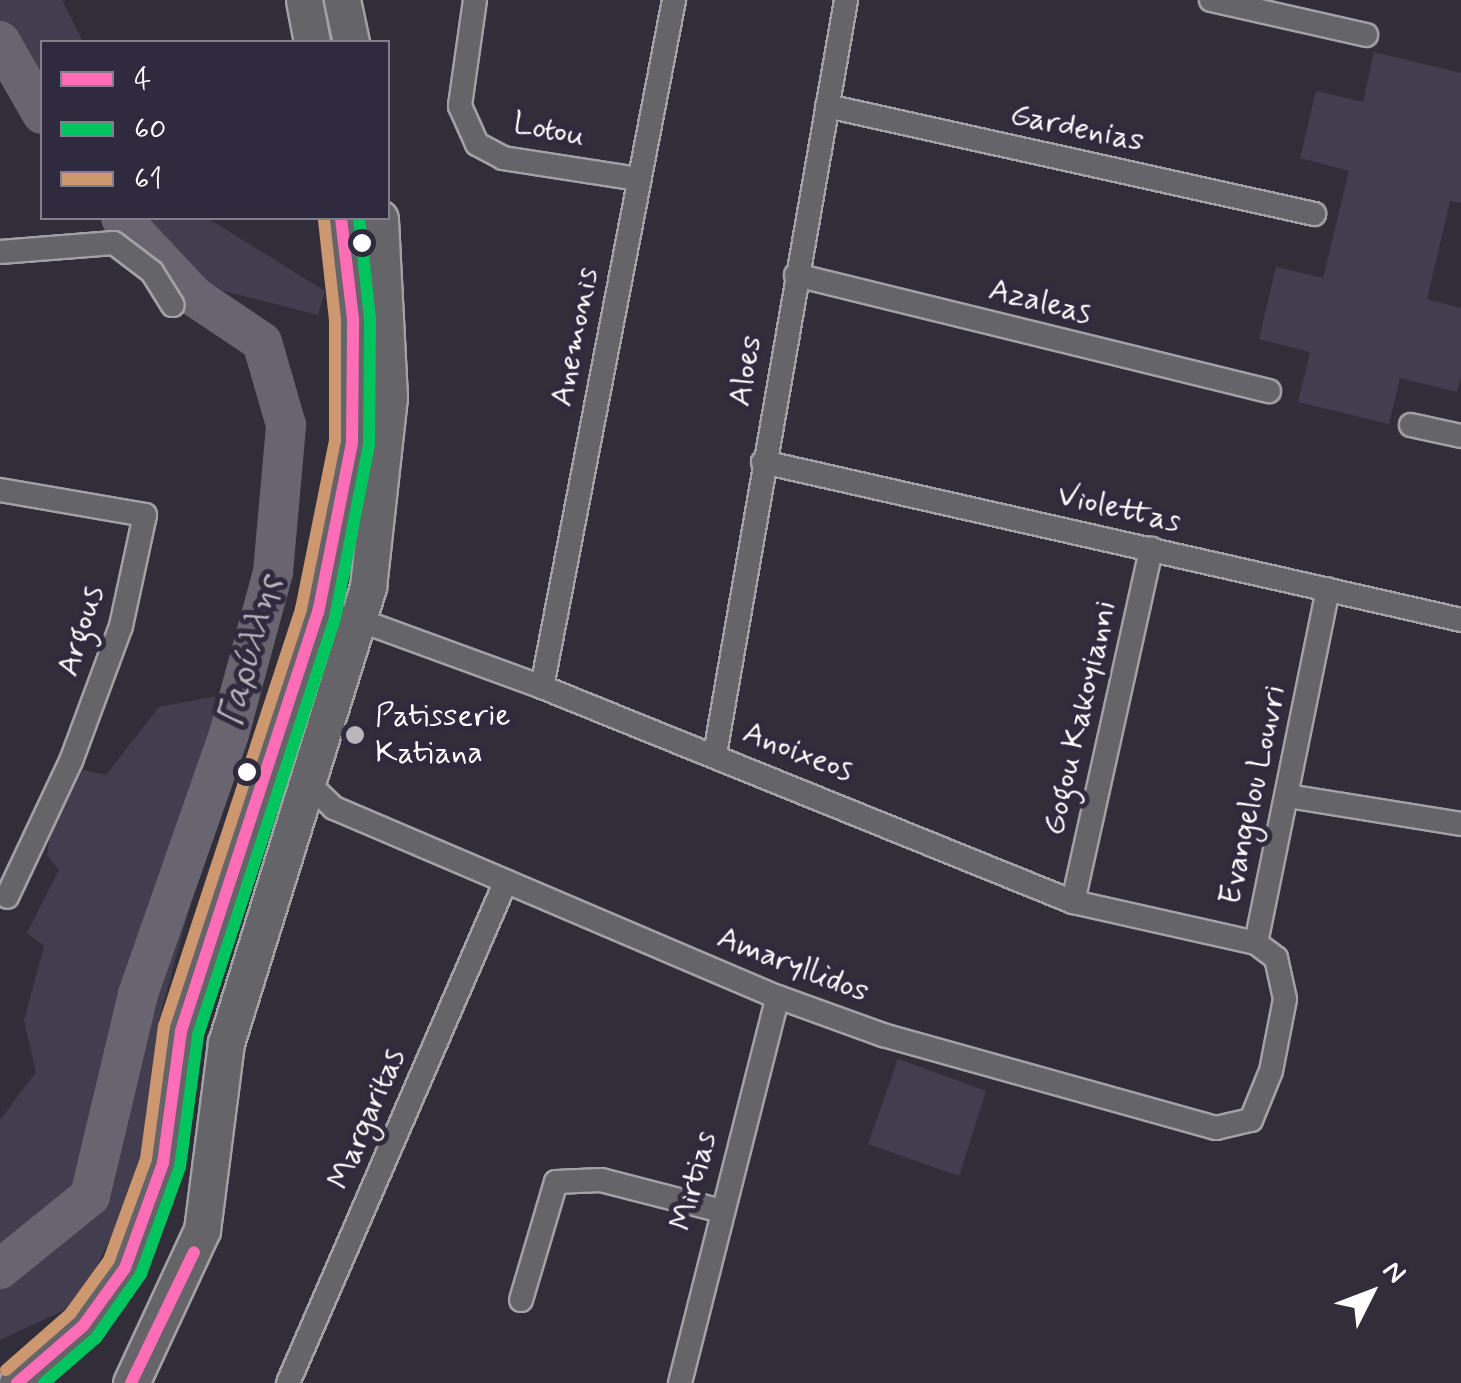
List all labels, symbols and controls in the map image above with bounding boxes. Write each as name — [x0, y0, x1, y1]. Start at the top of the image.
legend — [40, 40, 390, 220]
text: 4 — [134, 60, 151, 99]
street label: Gardenias — [1007, 95, 1147, 161]
street label: Lotou — [510, 104, 588, 156]
text: 60 — [134, 110, 167, 149]
text: 61 — [134, 160, 162, 199]
unlabelled marker — [352, 233, 372, 253]
street label: Anemonis — [543, 264, 607, 410]
street label: Azaleas — [985, 271, 1095, 333]
street label: Aloes — [721, 333, 771, 409]
street label: Violettas — [1053, 476, 1185, 542]
water label: Γαρύλλης — [210, 570, 290, 732]
street label: Argous — [49, 581, 113, 681]
street label: Gogou Kakoyianni — [1034, 597, 1126, 839]
street label: Evangelou Louvri — [1211, 683, 1295, 907]
place label: Patisserie Katiana — [375, 698, 511, 773]
street label: Anoixeos — [737, 713, 859, 791]
marker: Patisserie Katiana — [344, 724, 366, 746]
unlabelled marker — [237, 762, 257, 782]
street label: Amaryllidos — [712, 919, 874, 1011]
street label: Margaritas — [320, 1043, 414, 1195]
street label: Mirtias — [662, 1127, 726, 1235]
north arrow — [1321, 1243, 1421, 1343]
text: N — [1374, 1253, 1414, 1292]

